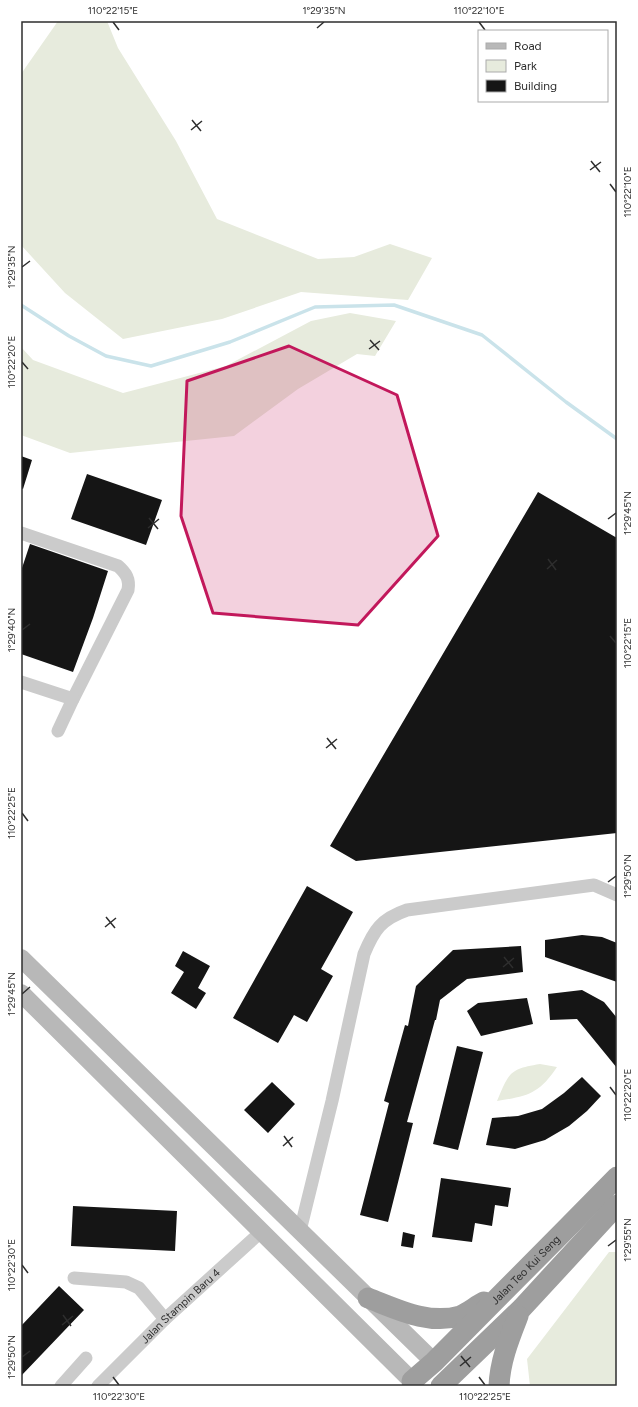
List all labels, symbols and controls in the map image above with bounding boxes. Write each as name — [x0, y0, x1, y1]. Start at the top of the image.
text: 110°22'15"E — [88, 4, 138, 17]
text: 1°29'35"N — [302, 4, 346, 17]
text: 110°22'10"E — [453, 4, 505, 17]
legend — [478, 30, 608, 102]
text: Road — [514, 39, 542, 53]
text: Park — [514, 59, 537, 73]
text: Building — [514, 79, 557, 93]
text: 110°22'10"E — [621, 166, 634, 218]
text: 1°29'35"N — [5, 245, 18, 289]
text: 110°22'20"E — [5, 336, 18, 388]
text: 1°29'45"N — [621, 491, 634, 535]
text: 1°29'40"N — [5, 608, 18, 652]
text: 110°22'15"E — [621, 618, 634, 668]
text: 110°22'25"E — [5, 787, 18, 839]
text: 1°29'50"N — [621, 854, 634, 898]
text: 1°29'45"N — [5, 972, 18, 1016]
text: 110°22'20"E — [621, 1069, 634, 1121]
text: 1°29'55"N — [621, 1218, 634, 1262]
street label: Jalan Teo Kui Seng — [488, 1232, 563, 1307]
text: 110°22'30"E — [5, 1239, 18, 1291]
street label: Jalan Stampin Baru 4 — [138, 1266, 223, 1346]
text: 1°29'50"N — [5, 1335, 18, 1379]
text: 110°22'30"E — [93, 1390, 145, 1403]
text: 110°22'25"E — [459, 1390, 511, 1403]

